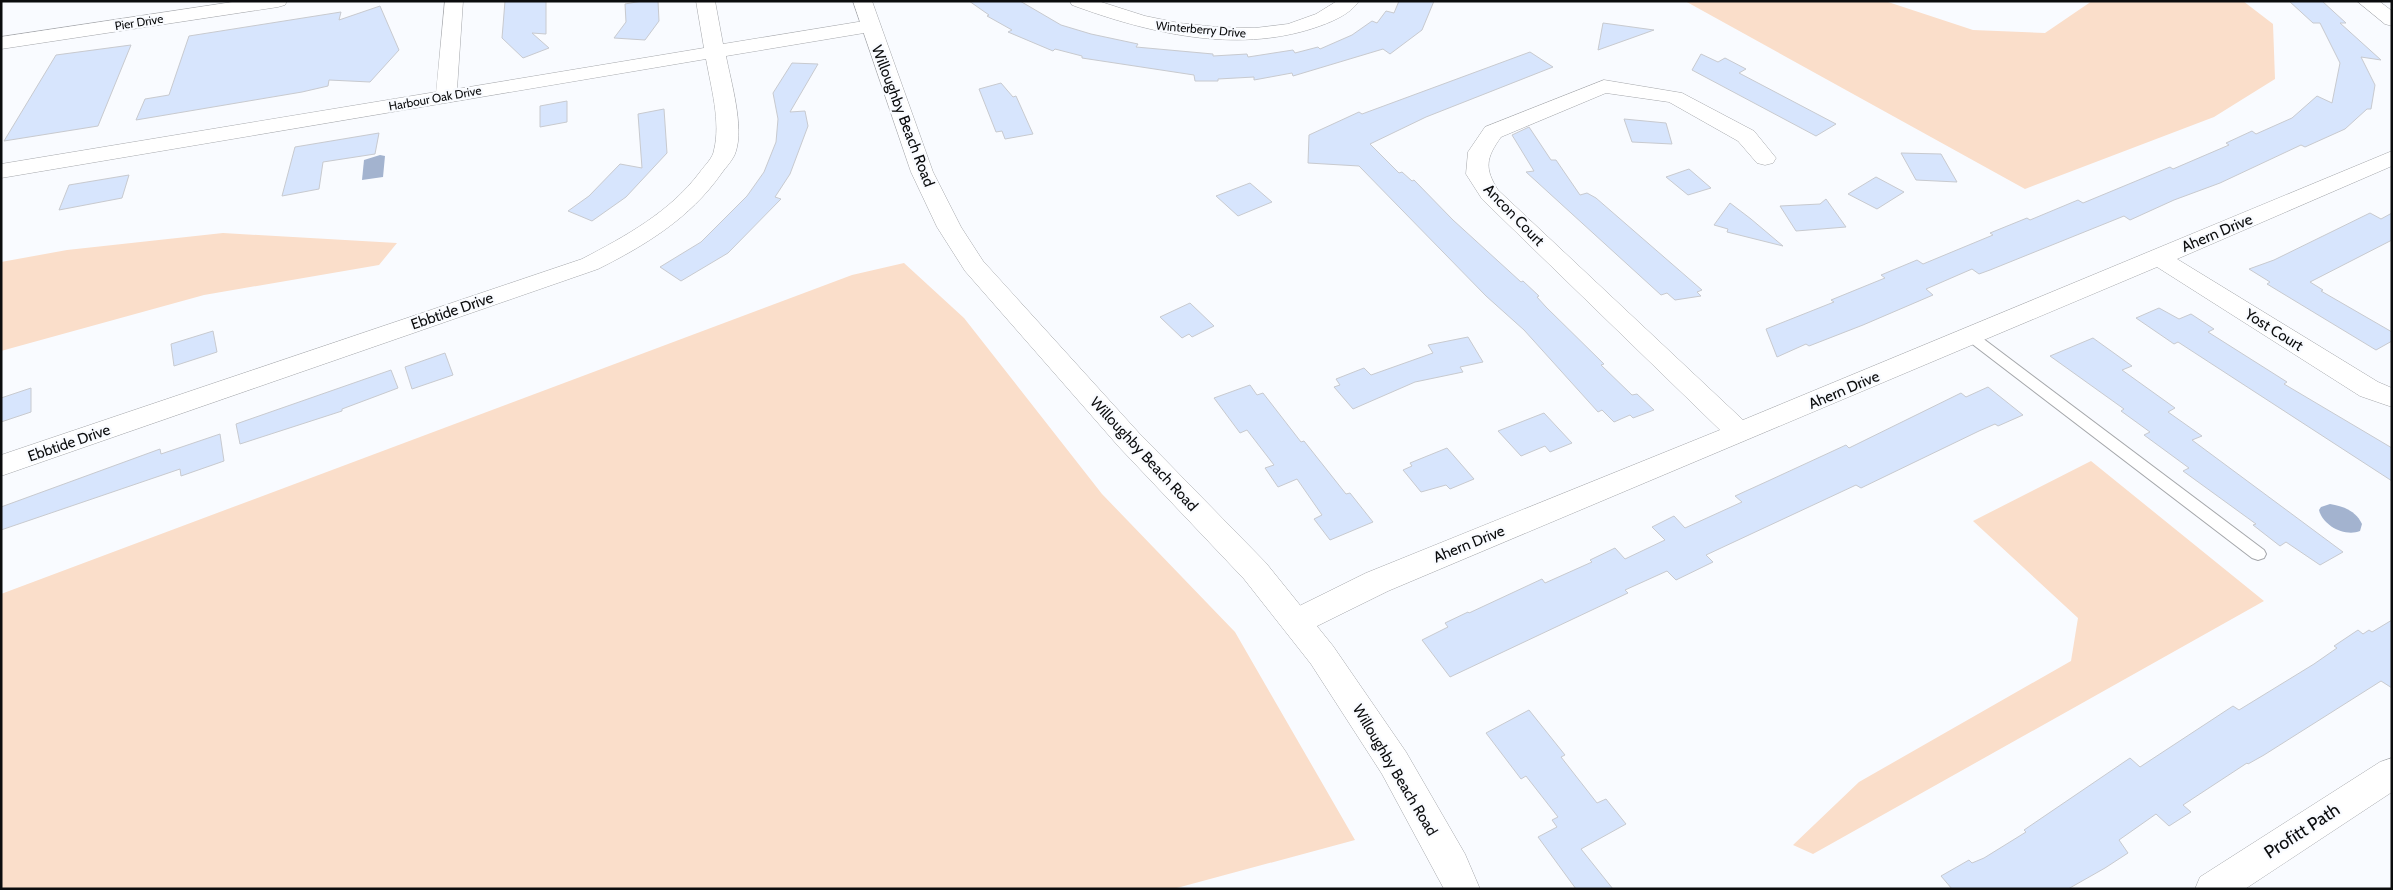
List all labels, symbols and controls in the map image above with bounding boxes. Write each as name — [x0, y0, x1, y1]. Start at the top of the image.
street label: Pier Drive — [114, 11, 164, 33]
street label: Winterberry Drive — [1155, 18, 1247, 40]
street label: Willoughby Beach Road — [868, 43, 938, 189]
street label: Harbour Oak Drive — [387, 82, 483, 114]
street label: Ancon Court — [1480, 180, 1548, 250]
street label: Ahern Drive — [2179, 210, 2255, 256]
street label: Ebbtide Drive — [408, 288, 496, 334]
street label: Yost Court — [2241, 305, 2306, 355]
street label: Ahern Drive — [1806, 367, 1882, 413]
street label: Willoughby Beach Road — [1086, 393, 1202, 515]
street label: Ebbtide Drive — [25, 420, 113, 466]
street label: Ahern Drive — [1431, 521, 1508, 566]
street label: Willoughby Beach Road — [1349, 701, 1441, 839]
street label: Profitt Path — [2260, 798, 2344, 864]

